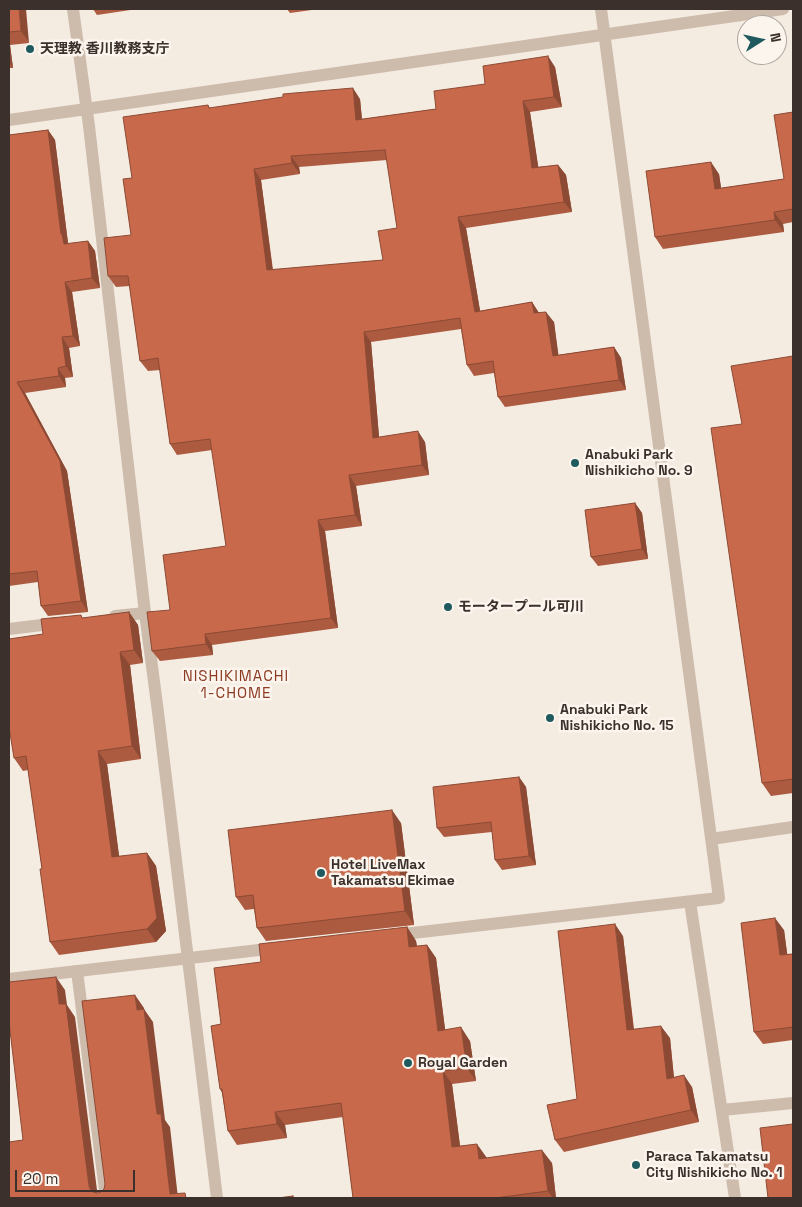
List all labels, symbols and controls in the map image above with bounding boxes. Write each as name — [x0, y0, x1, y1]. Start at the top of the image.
north arrow — [737, 15, 787, 65]
text: N — [766, 31, 785, 44]
place label: 天理教 香川教務支庁 — [40, 41, 170, 57]
marker: 天理教 香川教務支庁 — [24, 43, 36, 55]
place label: Anabuki Park Nishikicho No. 9 — [585, 447, 693, 480]
marker: Anabuki Park Nishikicho No. 9 — [569, 457, 581, 469]
place label: モータープール可川 — [458, 599, 584, 615]
marker: モータープール可川 — [442, 601, 454, 613]
district label: NISHIKIMACHI 1-CHOME — [181, 668, 291, 703]
place label: Anabuki Park Nishikicho No. 15 — [560, 702, 674, 734]
marker: Anabuki Park Nishikicho No. 15 — [544, 712, 556, 724]
place label: Hotel LiveMax Takamatsu Ekimae — [331, 857, 455, 890]
marker: Hotel LiveMax Takamatsu Ekimae — [315, 867, 327, 879]
place label: Royal Garden — [418, 1055, 508, 1071]
marker: Royal Garden — [402, 1057, 414, 1069]
place label: Paraca Takamatsu City Nishikicho No. 1 — [646, 1149, 783, 1182]
marker: Paraca Takamatsu City Nishikicho No. 1 — [630, 1159, 642, 1171]
scale bar — [18, 1160, 138, 1192]
text: 20 m — [23, 1169, 58, 1188]

